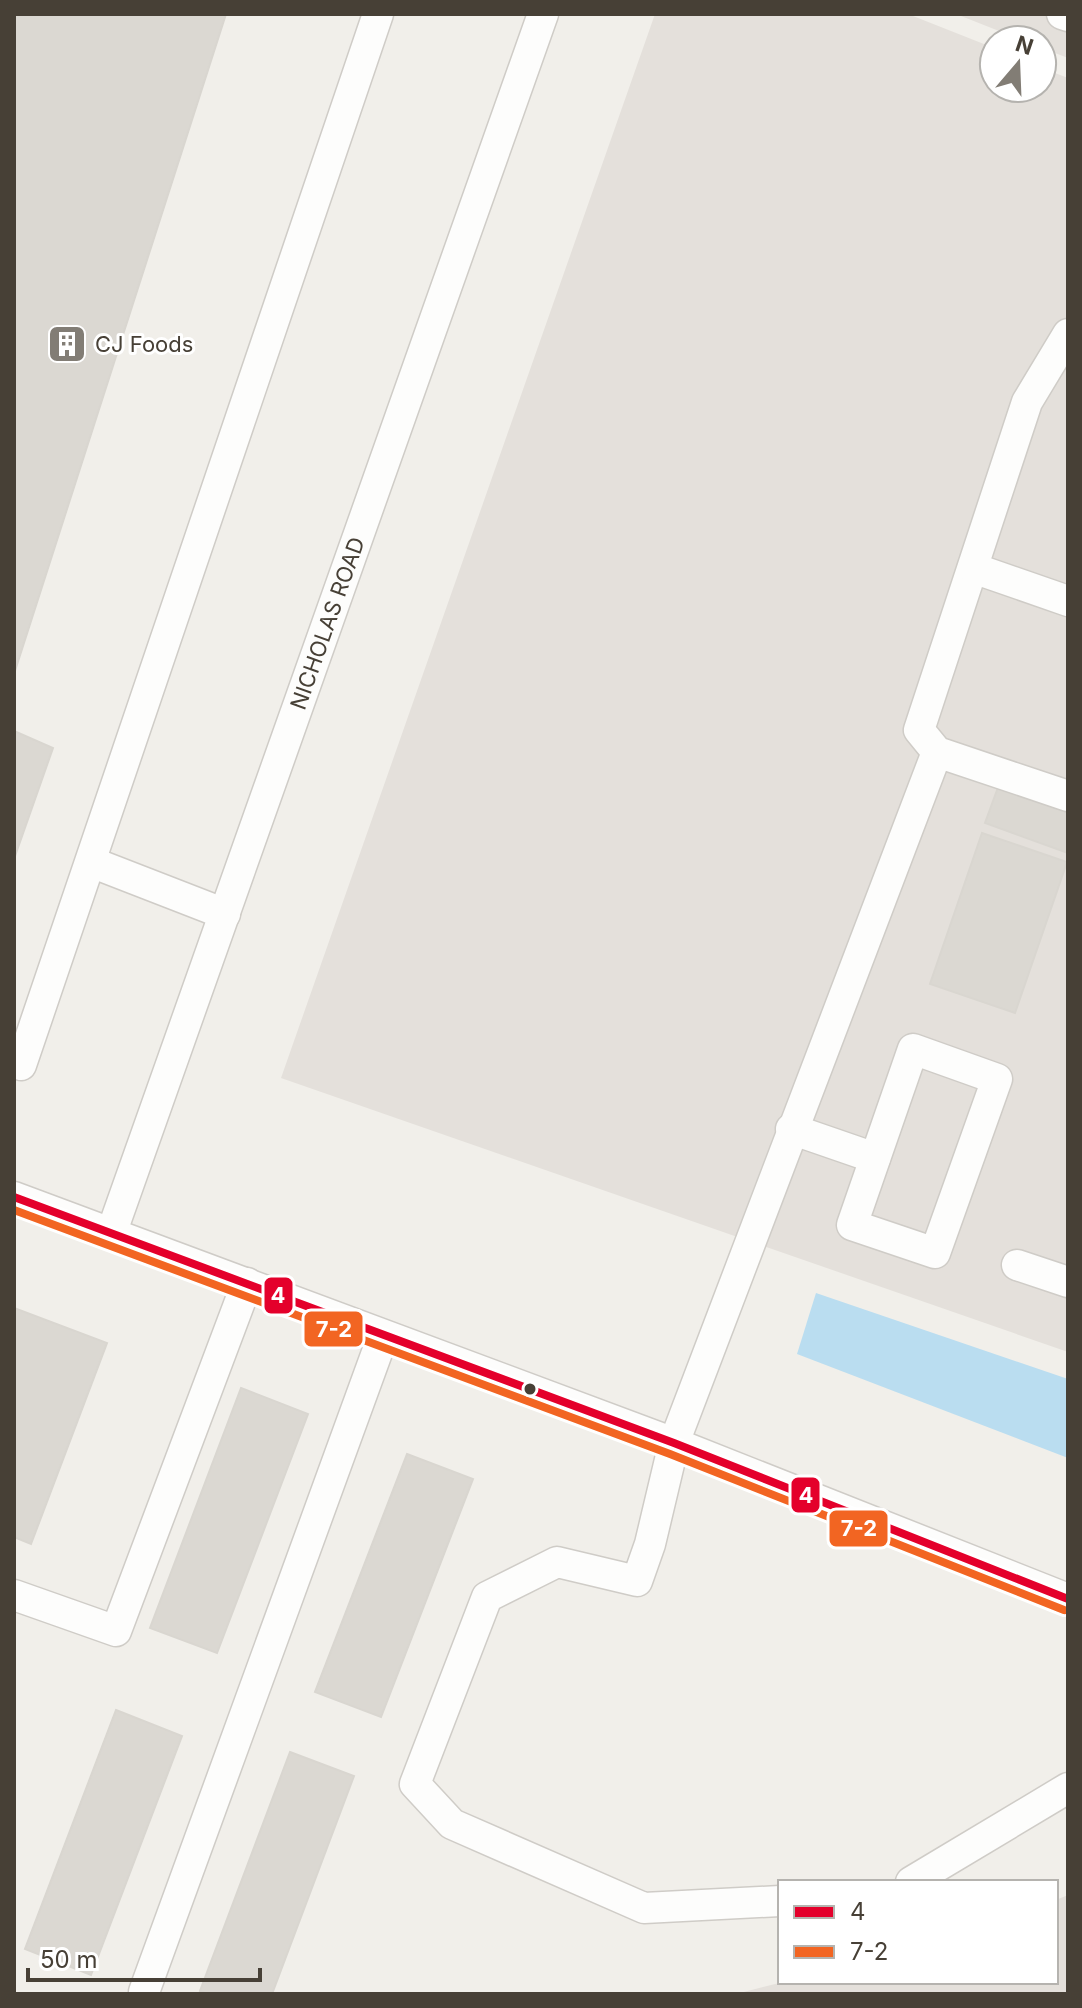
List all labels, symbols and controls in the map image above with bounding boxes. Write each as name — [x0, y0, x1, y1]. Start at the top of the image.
north arrow — [978, 24, 1058, 104]
text: N — [1012, 30, 1037, 60]
building icon: CJ Foods — [46, 323, 88, 365]
place label: CJ Foods — [95, 331, 193, 357]
street label: NICHOLAS ROAD — [285, 533, 370, 713]
line badge: 4 — [263, 1276, 294, 1315]
text: 4 — [271, 1282, 285, 1308]
line badge: 7-2 — [303, 1310, 364, 1348]
text: 7-2 — [316, 1316, 352, 1342]
unlabelled marker — [522, 1381, 538, 1397]
line badge: 4 — [790, 1476, 821, 1514]
text: 4 — [799, 1482, 813, 1508]
line badge: 7-2 — [828, 1509, 889, 1548]
text: 7-2 — [841, 1515, 877, 1541]
legend — [778, 1880, 1058, 1984]
text: 4 — [850, 1897, 866, 1926]
scale bar — [28, 1932, 260, 1982]
text: 7-2 — [850, 1937, 888, 1966]
text: 50 m — [40, 1945, 98, 1974]

